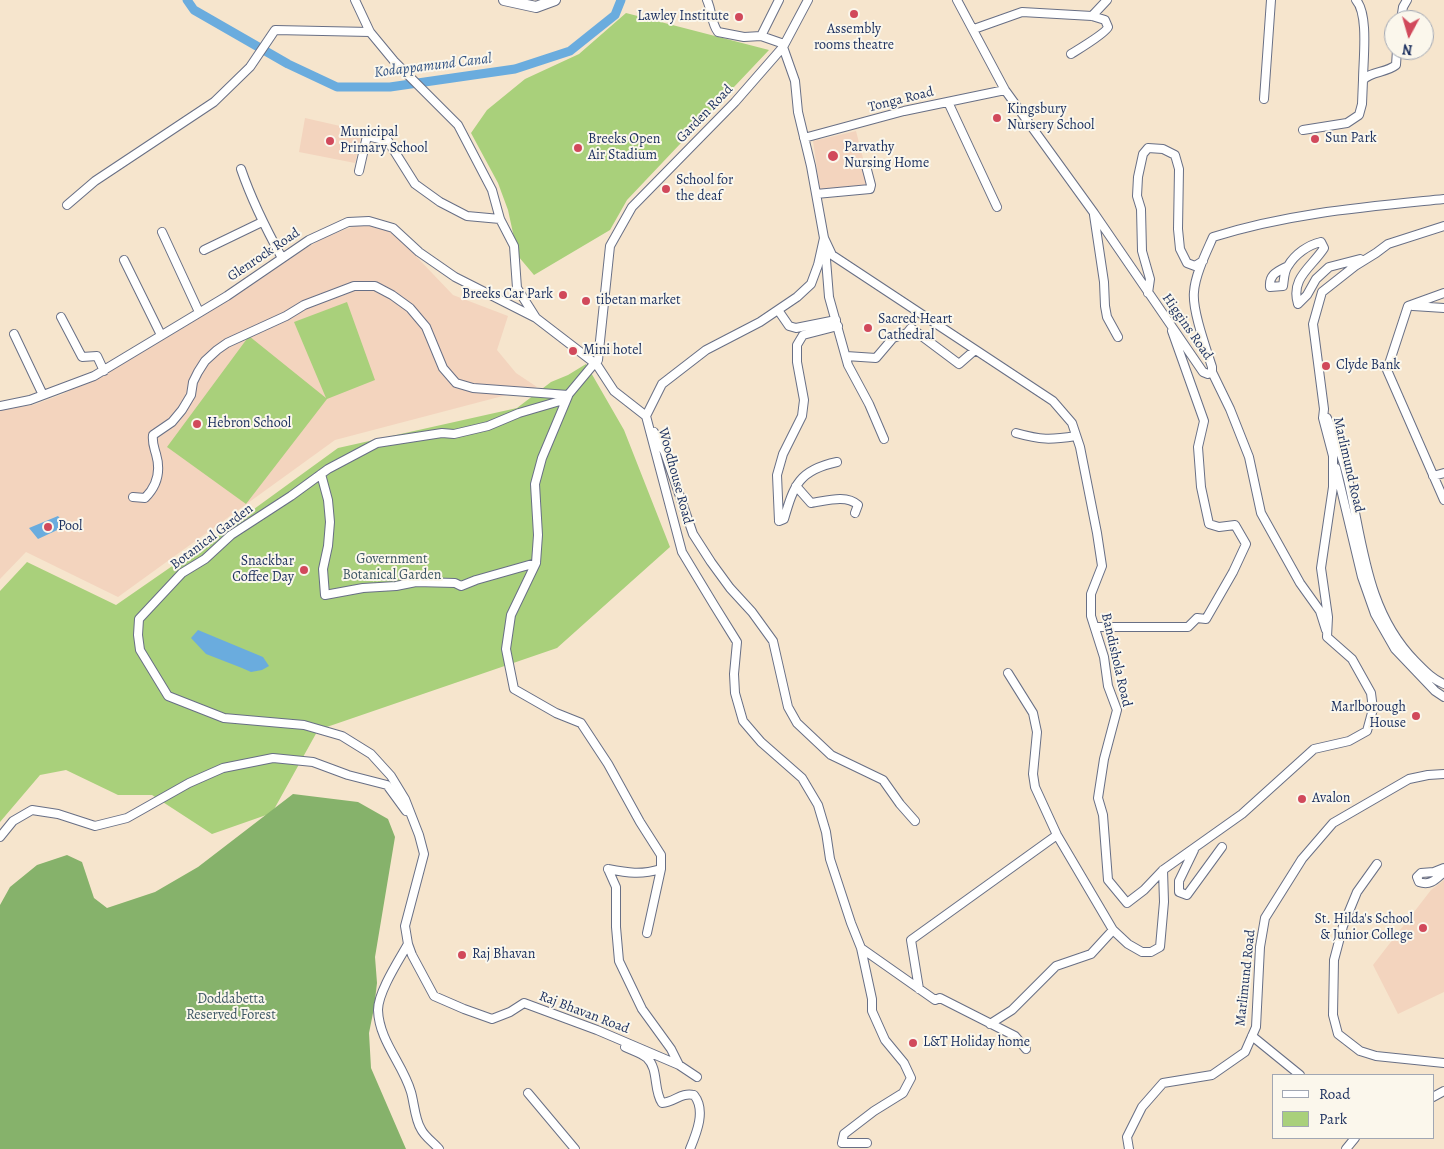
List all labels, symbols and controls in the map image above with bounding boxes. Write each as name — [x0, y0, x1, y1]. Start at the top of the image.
marker: Assembly rooms theatre — [848, 8, 860, 20]
place label: Lawley Institute — [637, 9, 729, 25]
north arrow — [1384, 10, 1434, 60]
marker: Lawley Institute — [733, 11, 745, 23]
place label: Assembly rooms theatre — [814, 22, 894, 54]
text: N — [1401, 39, 1414, 59]
water label: Kodappamund Canal — [373, 50, 493, 82]
street label: Garden Road — [673, 81, 737, 147]
street label: Tonga Road — [867, 84, 935, 116]
place label: Kingsbury Nursery School — [1007, 102, 1094, 134]
marker: Kingsbury Nursery School — [991, 112, 1003, 124]
place label: Municipal Primary School — [340, 125, 428, 158]
place label: Sun Park — [1325, 131, 1377, 147]
place label: Breeks Open Air Stadium — [588, 132, 660, 164]
marker: Sun Park — [1309, 133, 1321, 145]
marker: Municipal Primary School — [324, 135, 336, 147]
place label: Parvathy Nursing Home — [844, 140, 929, 172]
marker: Breeks Open Air Stadium — [572, 142, 584, 154]
marker: Parvathy Nursing Home — [826, 149, 840, 163]
place label: School for the deaf — [676, 173, 733, 206]
marker: School for the deaf — [660, 183, 672, 195]
street label: Glenrock Road — [225, 225, 303, 285]
place label: Breeks Car Park — [462, 287, 553, 303]
marker: Breeks Car Park — [557, 289, 569, 301]
street label: Higgins Road — [1158, 290, 1216, 364]
place label: tibetan market — [596, 293, 681, 309]
marker: tibetan market — [580, 295, 592, 307]
place label: Sacred Heart Cathedral — [878, 312, 952, 344]
marker: Sacred Heart Cathedral — [862, 322, 874, 334]
place label: Mini hotel — [583, 343, 642, 359]
marker: Mini hotel — [567, 345, 579, 357]
place label: Clyde Bank — [1336, 358, 1400, 374]
marker: Clyde Bank — [1320, 360, 1332, 372]
place label: Hebron School — [207, 416, 291, 432]
street label: Marlimund Road — [1329, 416, 1367, 514]
marker: Hebron School — [191, 418, 203, 430]
street label: Woodhouse Road — [654, 426, 696, 526]
street label: Botanical Garden — [167, 501, 257, 573]
place label: Pool — [58, 519, 82, 535]
marker: Pool — [42, 521, 54, 533]
park label: Government Botanical Garden — [343, 552, 441, 584]
place label: Snackbar Coffee Day — [232, 554, 294, 586]
marker: Snackbar Coffee Day — [298, 564, 310, 576]
street label: Bandishola Road — [1097, 611, 1135, 709]
place label: Marlborough House — [1331, 700, 1406, 732]
marker: Marlborough House — [1410, 710, 1422, 722]
place label: Avalon — [1312, 791, 1350, 807]
marker: Avalon — [1296, 793, 1308, 805]
place label: St. Hilda's School & Junior College — [1314, 912, 1413, 944]
marker: St. Hilda's School & Junior College — [1417, 922, 1429, 934]
street label: Marlimund Road — [1233, 929, 1259, 1027]
place label: Raj Bhavan — [472, 947, 535, 963]
marker: Raj Bhavan — [456, 949, 468, 961]
street label: Raj Bhavan Road — [537, 988, 631, 1038]
park label: Doddabetta Reserved Forest — [186, 992, 276, 1024]
place label: L&T Holiday home — [923, 1035, 1030, 1051]
marker: L&T Holiday home — [907, 1037, 919, 1049]
legend — [1272, 1074, 1434, 1139]
text: Road — [1319, 1084, 1350, 1104]
text: Park — [1319, 1109, 1347, 1129]

